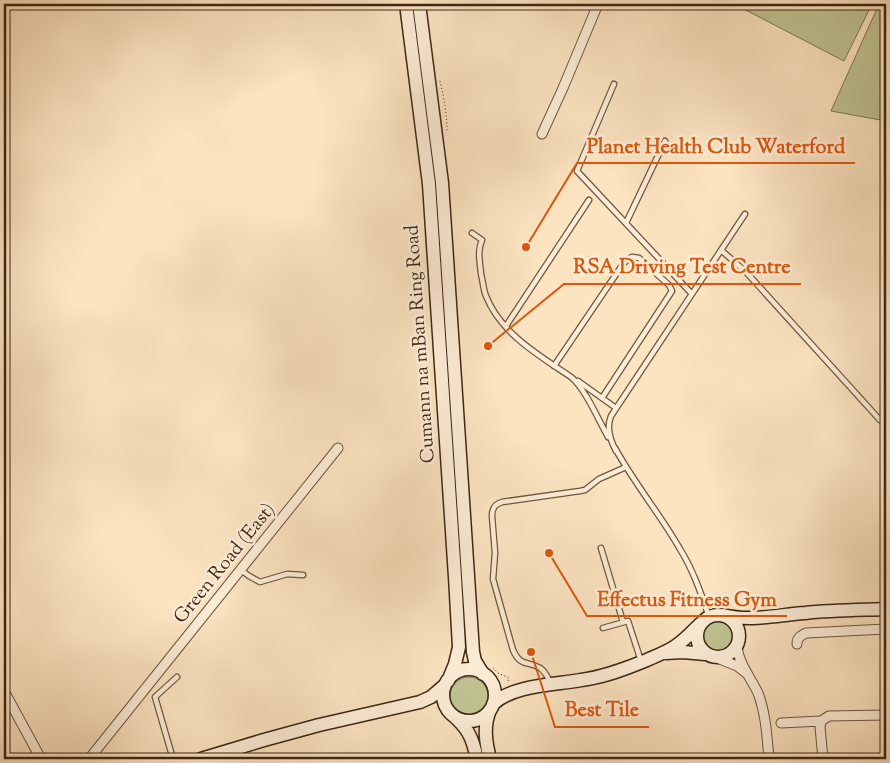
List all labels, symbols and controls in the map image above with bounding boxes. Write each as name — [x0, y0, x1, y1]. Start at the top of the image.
callout: Planet Health Club Waterford — [577, 128, 855, 163]
text: Planet Health Club Waterford — [587, 134, 846, 163]
street label: Cumann na mBan Ring Road — [399, 224, 443, 464]
callout: RSA Driving Test Centre — [564, 249, 801, 284]
text: RSA Driving Test Centre — [573, 254, 791, 283]
street label: Green Road (East) — [168, 498, 282, 630]
callout: Effectus Fitness Gym — [587, 581, 787, 616]
text: Effectus Fitness Gym — [597, 587, 777, 616]
callout: Best Tile — [555, 692, 649, 727]
text: Best Tile — [565, 697, 639, 726]

